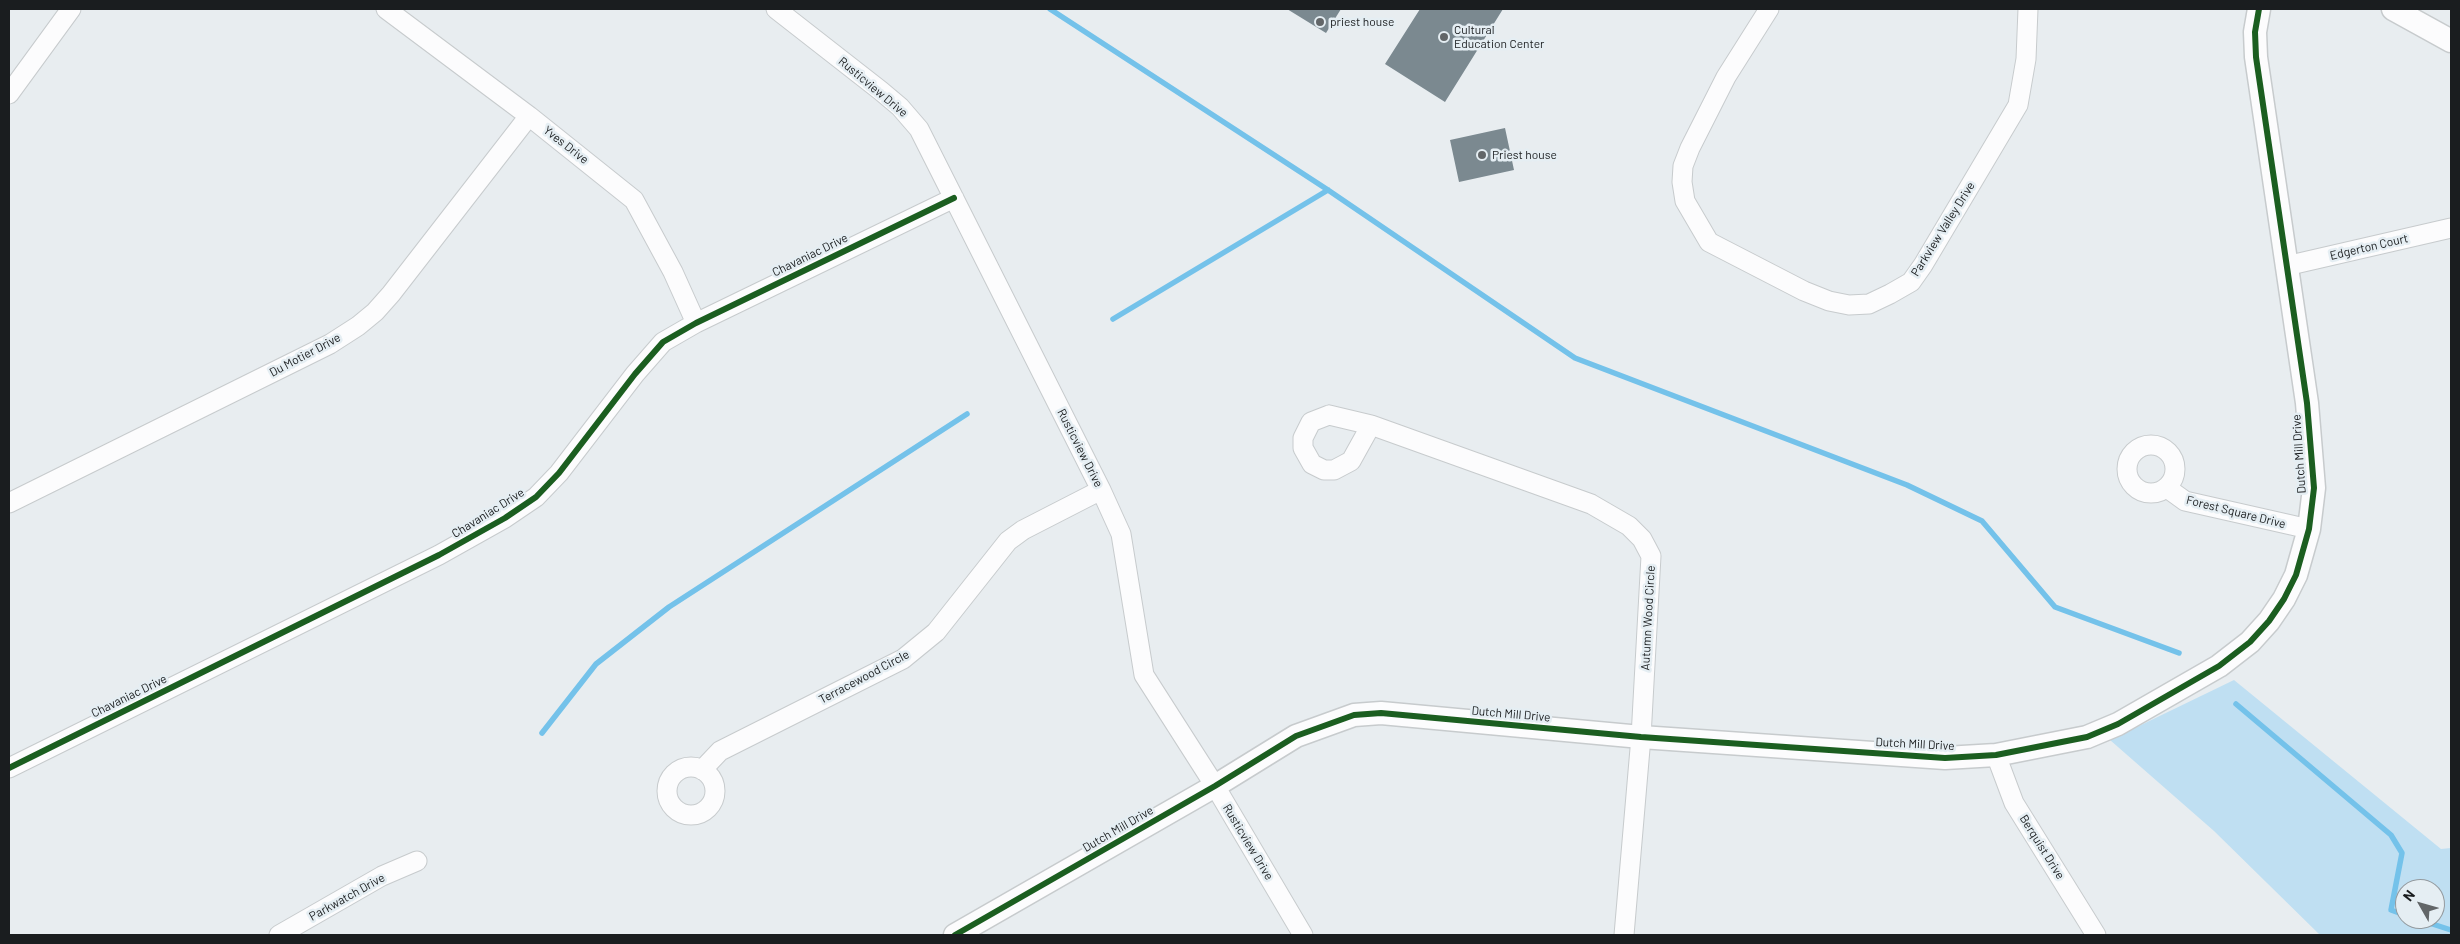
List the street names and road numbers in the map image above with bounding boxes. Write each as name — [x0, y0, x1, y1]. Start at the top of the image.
street label: Rusticview Drive — [835, 54, 911, 120]
street label: Yves Drive — [541, 123, 591, 167]
street label: Parkview Valley Drive — [1908, 179, 1978, 279]
street label: Chavaniac Drive — [770, 230, 850, 280]
street label: Edgerton Court — [2328, 231, 2410, 263]
street label: Du Motier Drive — [267, 330, 343, 380]
street label: Rusticview Drive — [1054, 406, 1106, 490]
street label: Dutch Mill Drive — [2289, 414, 2309, 494]
street label: Chavaniac Drive — [449, 485, 527, 541]
street label: Forest Square Drive — [2185, 493, 2287, 531]
street label: Autumn Wood Circle — [1638, 565, 1658, 671]
street label: Terracewood Circle — [816, 647, 912, 707]
street label: Chavaniac Drive — [89, 671, 169, 721]
street label: Dutch Mill Drive — [1471, 703, 1551, 725]
street label: Dutch Mill Drive — [1875, 735, 1955, 753]
street label: Rusticview Drive — [1220, 801, 1276, 883]
street label: Dutch Mill Drive — [1080, 803, 1156, 855]
street label: Berquist Drive — [2016, 812, 2068, 882]
street label: Parkwatch Drive — [307, 870, 387, 924]

